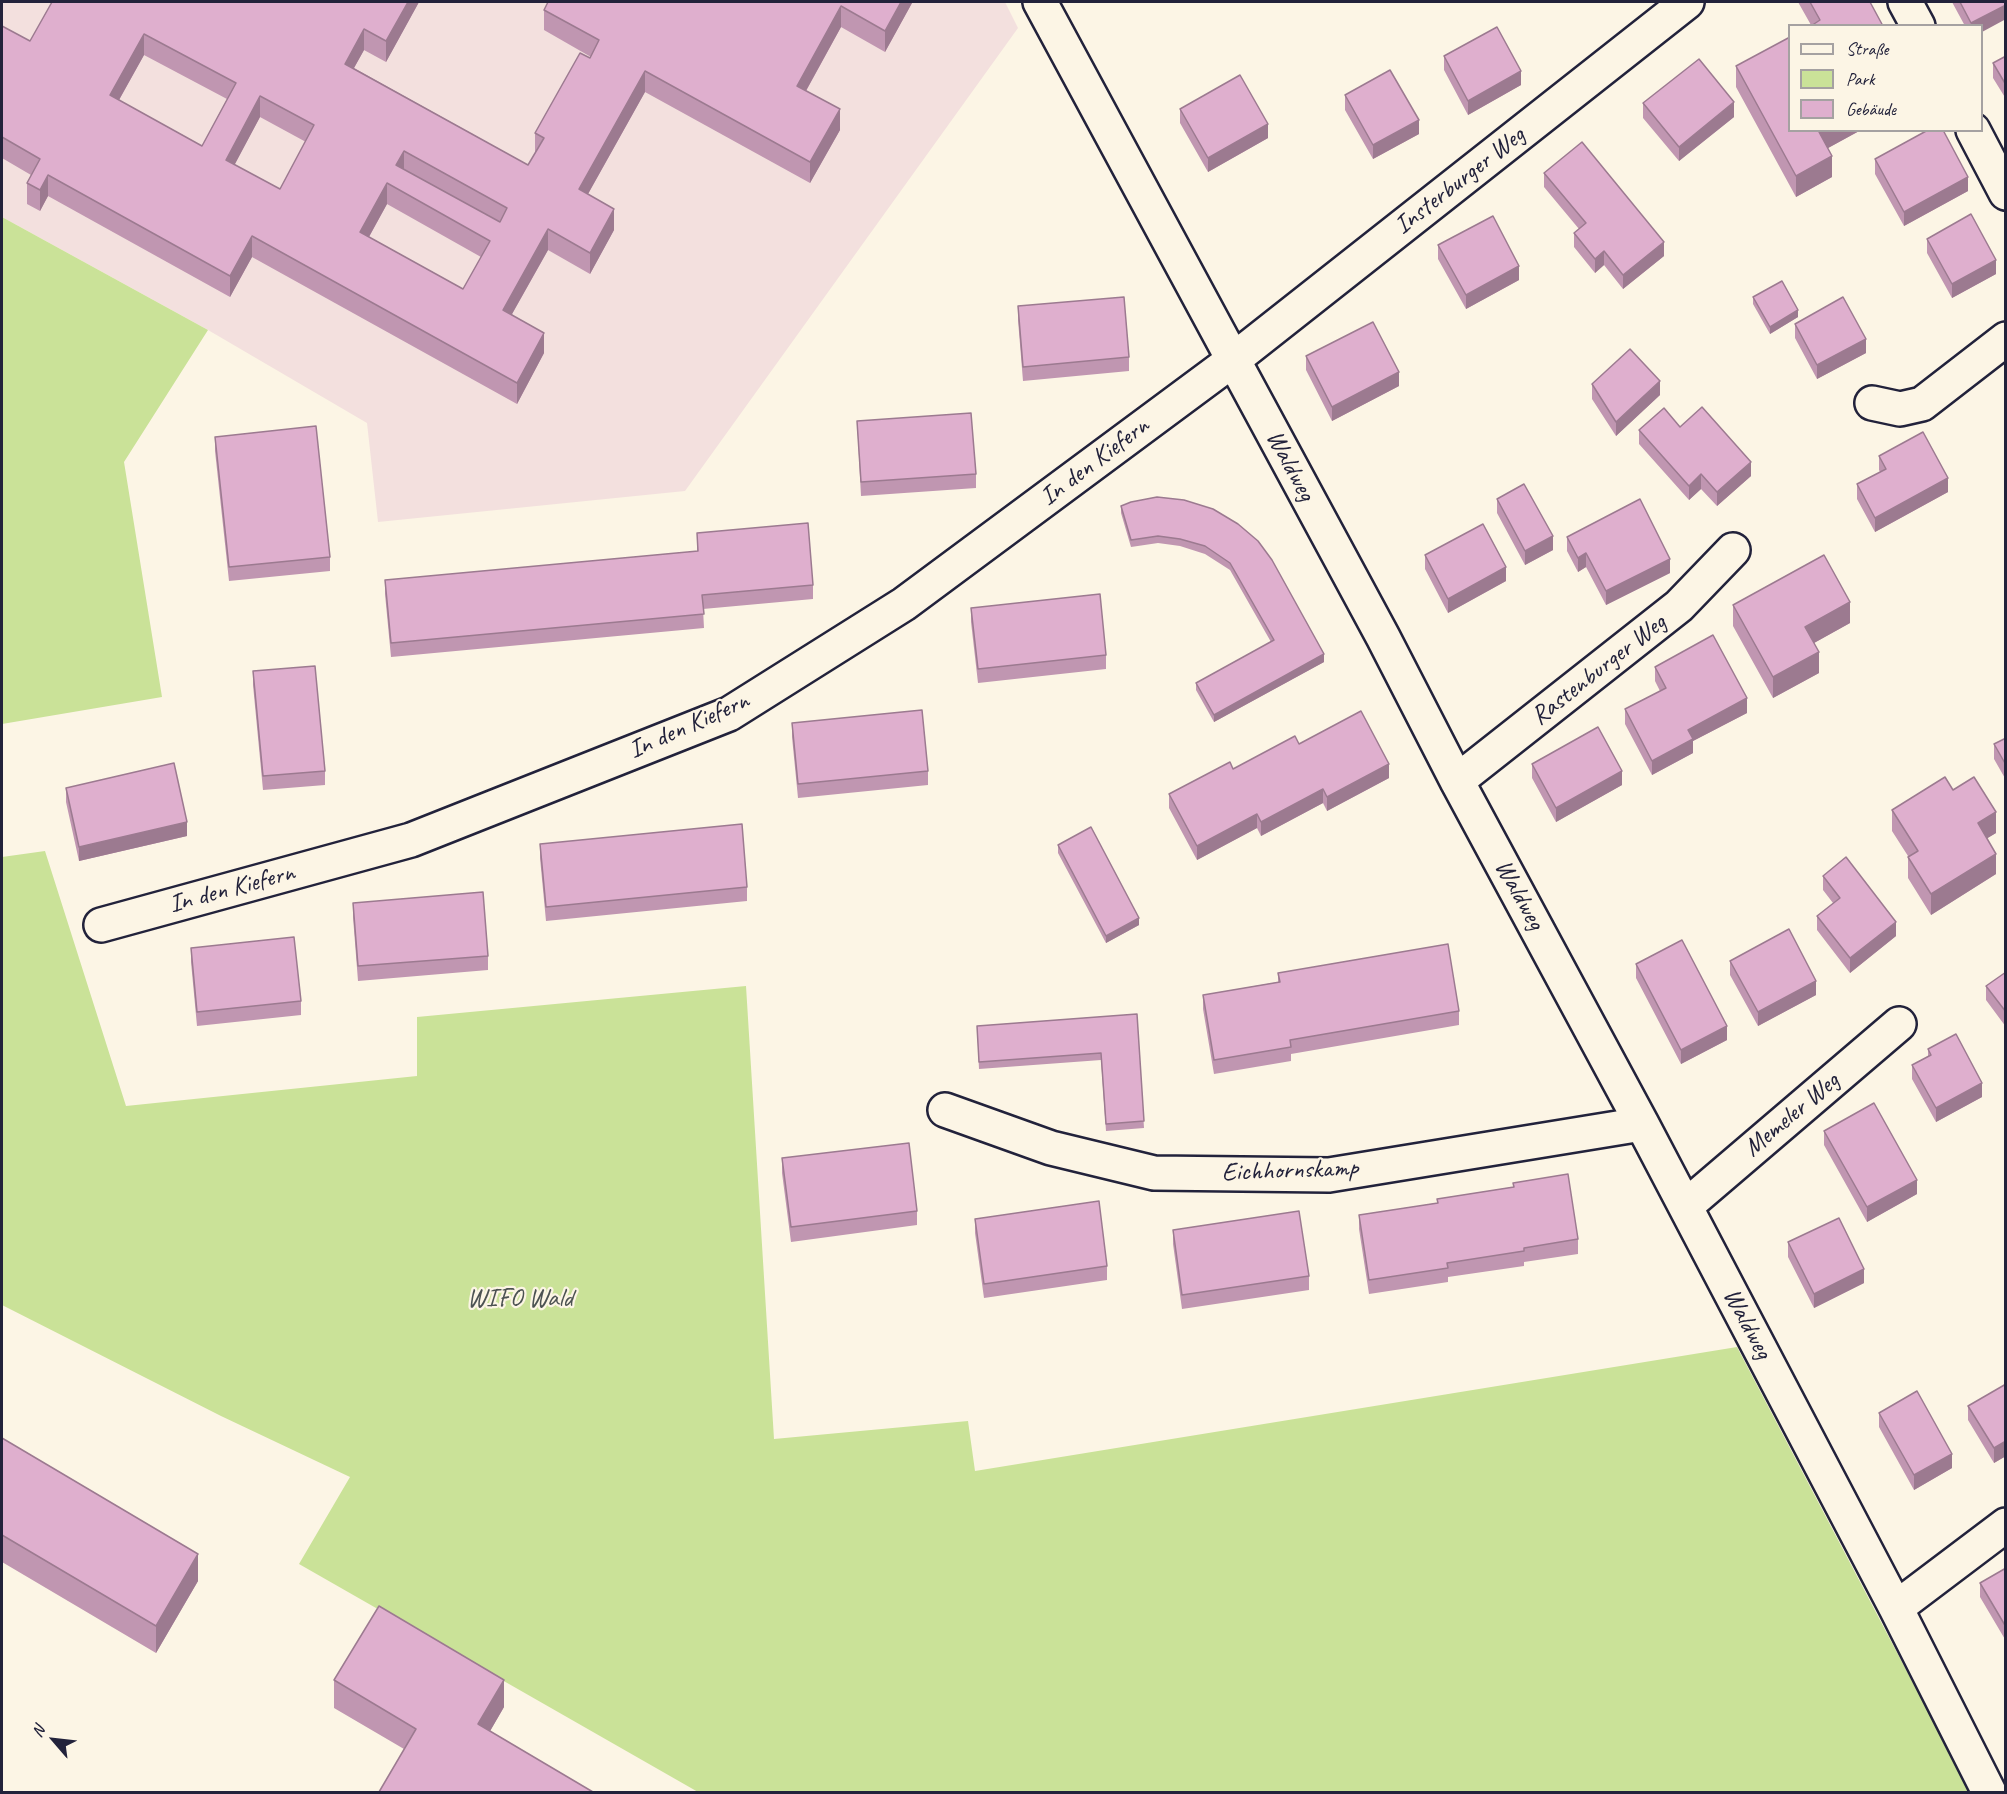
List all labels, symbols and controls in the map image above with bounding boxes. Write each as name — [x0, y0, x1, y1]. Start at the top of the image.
legend — [1788, 24, 1983, 132]
text: Straße — [1846, 38, 1888, 60]
text: Park — [1846, 68, 1875, 90]
text: Gebäude — [1846, 98, 1896, 120]
street label: Insterburger Weg — [1388, 120, 1532, 242]
street label: In den Kiefern — [1034, 411, 1156, 513]
street label: Waldweg — [1258, 425, 1322, 507]
street label: Rastenburger Weg — [1525, 608, 1673, 732]
street label: In den Kiefern — [624, 686, 754, 766]
street label: Waldweg — [1487, 854, 1551, 936]
street label: In den Kiefern — [166, 857, 298, 921]
street label: Memeler Weg — [1738, 1066, 1846, 1164]
street label: Eichhornskamp — [1221, 1153, 1359, 1189]
park label: WIFO Wald — [467, 1283, 573, 1315]
street label: Waldweg — [1715, 1283, 1779, 1365]
north arrow — [24, 1710, 84, 1770]
text: N — [27, 1722, 49, 1741]

